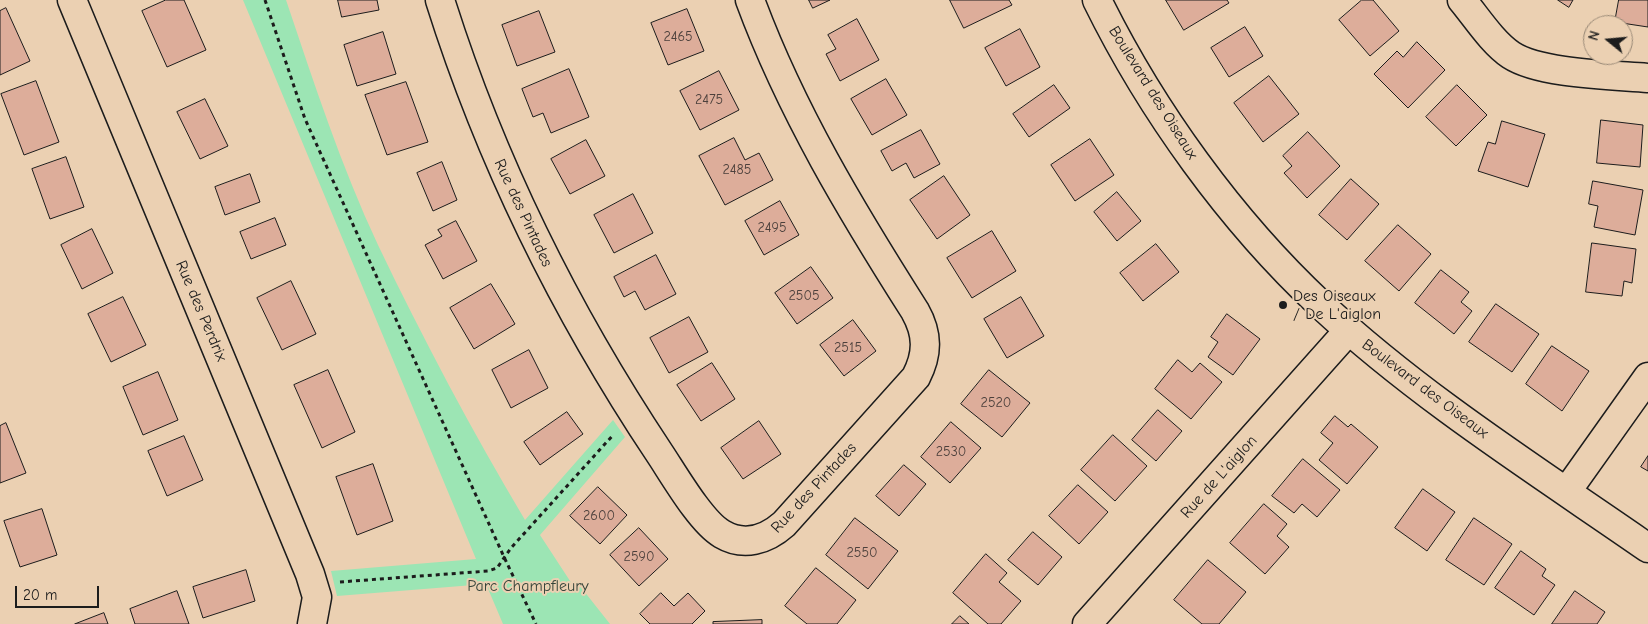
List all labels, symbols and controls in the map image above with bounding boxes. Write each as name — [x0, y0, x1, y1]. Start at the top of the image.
north arrow — [1583, 15, 1633, 65]
street label: Boulevard des Oiseaux — [1104, 23, 1202, 163]
house number: 2465 — [663, 29, 693, 45]
text: N — [1585, 29, 1604, 43]
house number: 2475 — [695, 92, 723, 108]
street label: Rue des Pintades — [490, 156, 556, 270]
house number: 2485 — [723, 162, 751, 178]
house number: 2495 — [757, 220, 787, 236]
street label: Rue des Perdrix — [171, 258, 231, 364]
place label: Des Oiseaux / De L'aiglon — [1293, 286, 1381, 324]
house number: 2505 — [788, 288, 820, 304]
marker: Des Oiseaux / De L'aiglon — [1277, 299, 1289, 311]
street label: Boulevard des Oiseaux — [1358, 335, 1492, 443]
house number: 2515 — [834, 340, 862, 356]
house number: 2520 — [981, 395, 1011, 411]
street label: Rue de L'aiglon — [1177, 431, 1261, 523]
street label: Rue des Pintades — [767, 439, 861, 537]
house number: 2530 — [936, 444, 966, 460]
house number: 2600 — [583, 508, 615, 524]
house number: 2550 — [846, 545, 878, 561]
house number: 2590 — [624, 549, 654, 565]
scale bar — [18, 576, 101, 608]
park label: Parc Champfleury — [467, 576, 589, 596]
text: 20 m — [23, 586, 57, 604]

